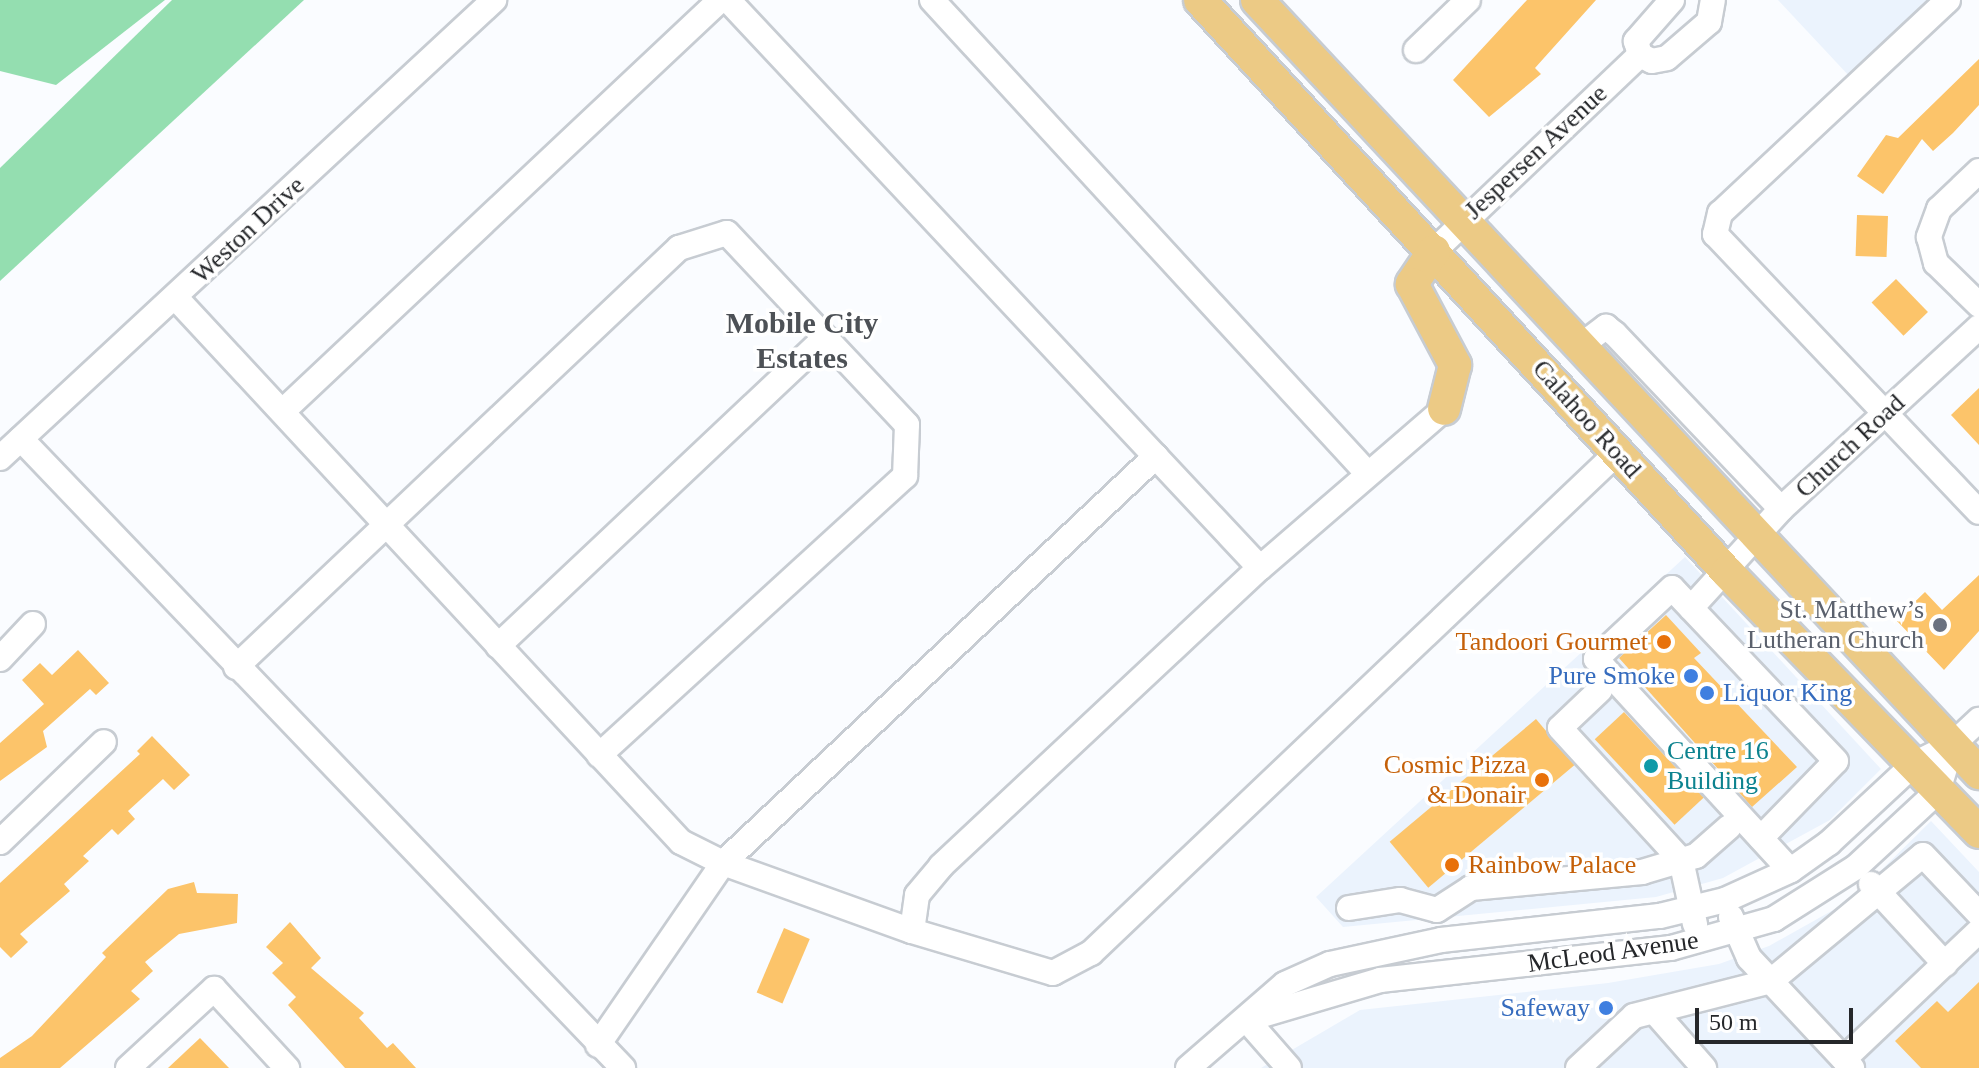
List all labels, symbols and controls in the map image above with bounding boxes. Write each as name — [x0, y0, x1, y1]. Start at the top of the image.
street label: Jespersen Avenue — [1458, 77, 1614, 227]
street label: Weston Drive — [185, 170, 311, 290]
district label: Mobile City Estates — [726, 305, 878, 376]
street label: Calahoo Road — [1526, 354, 1648, 484]
street label: Church Road — [1789, 388, 1911, 504]
place label: St. Matthew’s Lutheran Church — [1747, 594, 1924, 656]
marker: St. Matthew’s Lutheran Church — [1931, 616, 1949, 634]
place label: Tandoori Gourmet — [1456, 626, 1648, 658]
marker: Tandoori Gourmet — [1655, 633, 1673, 651]
place label: Pure Smoke — [1549, 660, 1675, 692]
marker: Pure Smoke — [1682, 667, 1700, 685]
place label: Liquor King — [1723, 677, 1852, 709]
marker: Liquor King — [1698, 684, 1716, 702]
place label: Centre 16 Building — [1667, 735, 1769, 796]
place label: Cosmic Pizza & Donair — [1384, 749, 1526, 810]
marker: Centre 16 Building — [1642, 757, 1660, 775]
marker: Cosmic Pizza & Donair — [1533, 771, 1551, 789]
place label: Rainbow Palace — [1468, 849, 1636, 881]
marker: Rainbow Palace — [1443, 856, 1461, 874]
street label: McLeod Avenue — [1525, 924, 1701, 980]
place label: Safeway — [1500, 992, 1590, 1024]
scale bar — [1699, 992, 1857, 1042]
marker: Safeway — [1597, 999, 1615, 1017]
text: 50 m — [1709, 1009, 1758, 1035]

